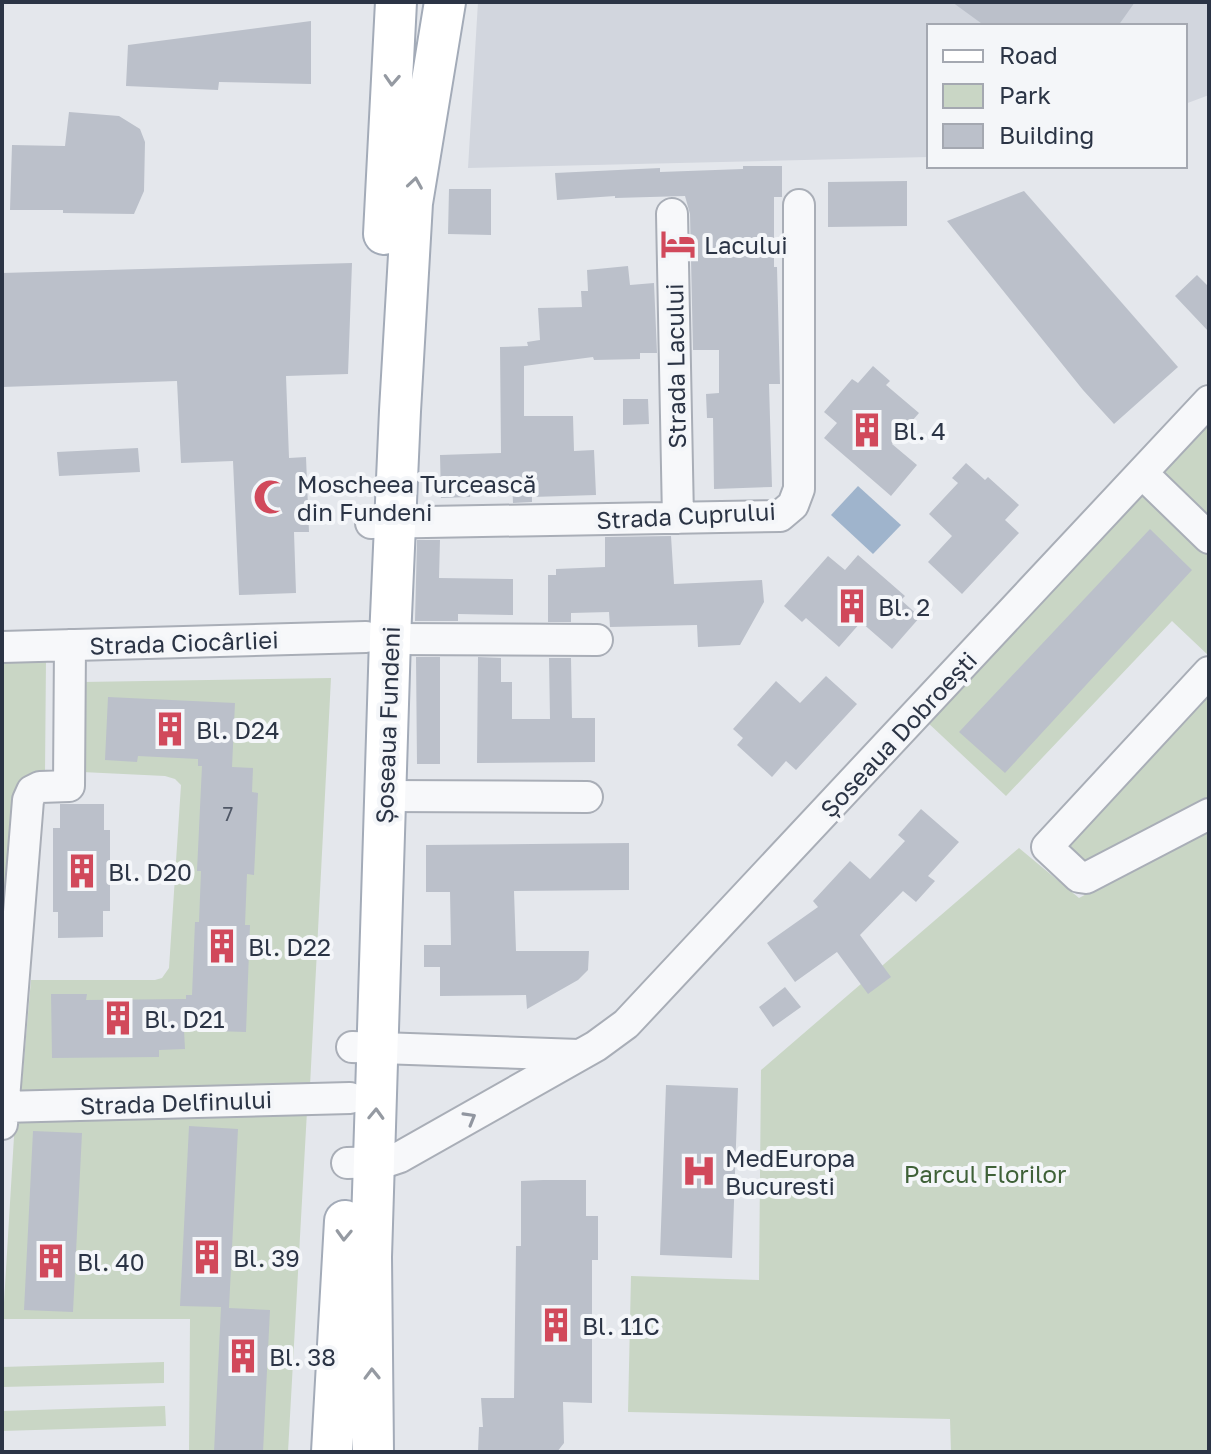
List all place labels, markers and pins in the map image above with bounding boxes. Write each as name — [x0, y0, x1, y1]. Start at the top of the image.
hotel icon: Lacului — [659, 225, 697, 263]
place label: Lacului — [704, 230, 788, 259]
building icon: Bl. 4 — [848, 411, 886, 449]
place label: Bl. 4 — [893, 416, 946, 445]
place label: Moscheea Turcească din Fundeni — [297, 469, 536, 526]
mosque icon: Moscheea Turcească din Fundeni — [252, 478, 290, 516]
building icon: Bl. 2 — [833, 587, 871, 625]
place label: Bl. 2 — [878, 592, 930, 621]
building icon: Bl. D24 — [151, 710, 189, 748]
place label: Bl. D24 — [196, 715, 280, 744]
building icon: Bl. D20 — [63, 852, 101, 890]
place label: Bl. D20 — [108, 857, 192, 886]
building icon: Bl. D22 — [203, 927, 241, 965]
place label: Bl. D22 — [248, 932, 331, 961]
building icon: Bl. D21 — [99, 999, 137, 1037]
place label: Bl. D21 — [144, 1004, 225, 1033]
place label: MedEuropa Bucuresti — [725, 1143, 855, 1200]
hospital icon: MedEuropa Bucuresti — [680, 1152, 718, 1190]
building icon: Bl. 39 — [188, 1238, 226, 1276]
building icon: Bl. 40 — [32, 1242, 70, 1280]
place label: Bl. 39 — [233, 1243, 300, 1272]
place label: Bl. 40 — [77, 1247, 145, 1276]
building icon: Bl. 11C — [537, 1306, 575, 1344]
place label: Bl. 11C — [582, 1311, 660, 1340]
building icon: Bl. 38 — [224, 1337, 262, 1375]
place label: Bl. 38 — [269, 1342, 336, 1371]

